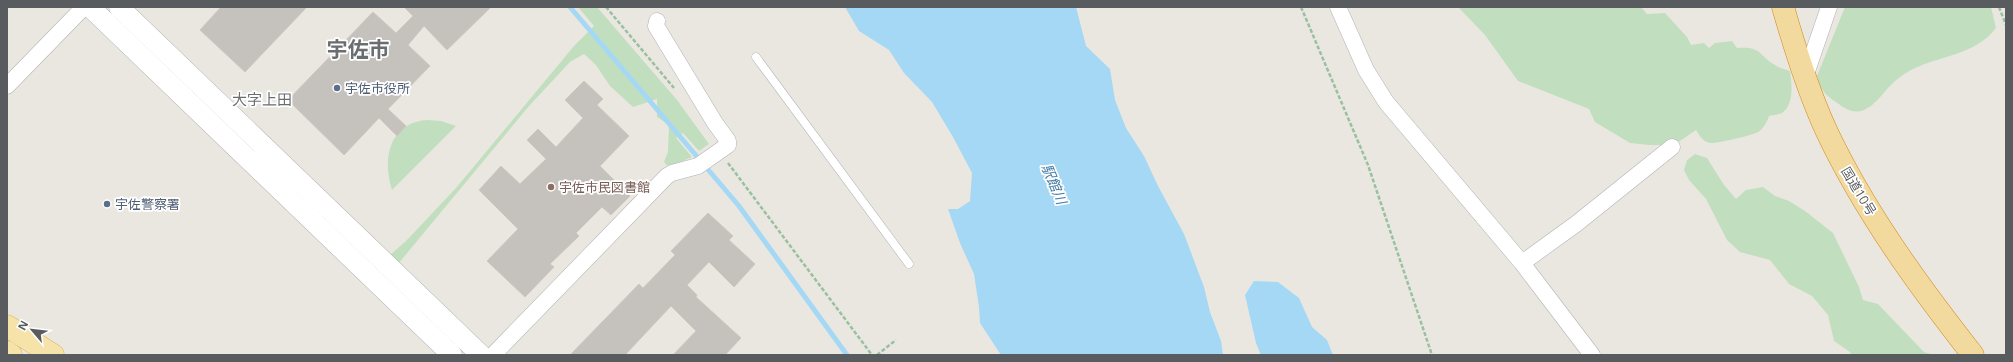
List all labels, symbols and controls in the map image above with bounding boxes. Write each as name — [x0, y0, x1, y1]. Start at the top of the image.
district label: 宇佐市 — [327, 35, 390, 63]
place label: 宇佐市役所 — [345, 79, 410, 97]
marker: 宇佐市役所 — [332, 83, 342, 93]
district label: 大字上田 — [232, 89, 292, 109]
water label: 駅館川 — [1038, 161, 1072, 209]
street label: 国道10号 — [1837, 163, 1881, 219]
place label: 宇佐市民図書館 — [559, 178, 650, 196]
marker: 宇佐市民図書館 — [546, 182, 556, 192]
place label: 宇佐警察署 — [115, 195, 180, 213]
marker: 宇佐警察署 — [102, 199, 112, 209]
north arrow — [12, 310, 52, 350]
text: N — [14, 318, 31, 333]

